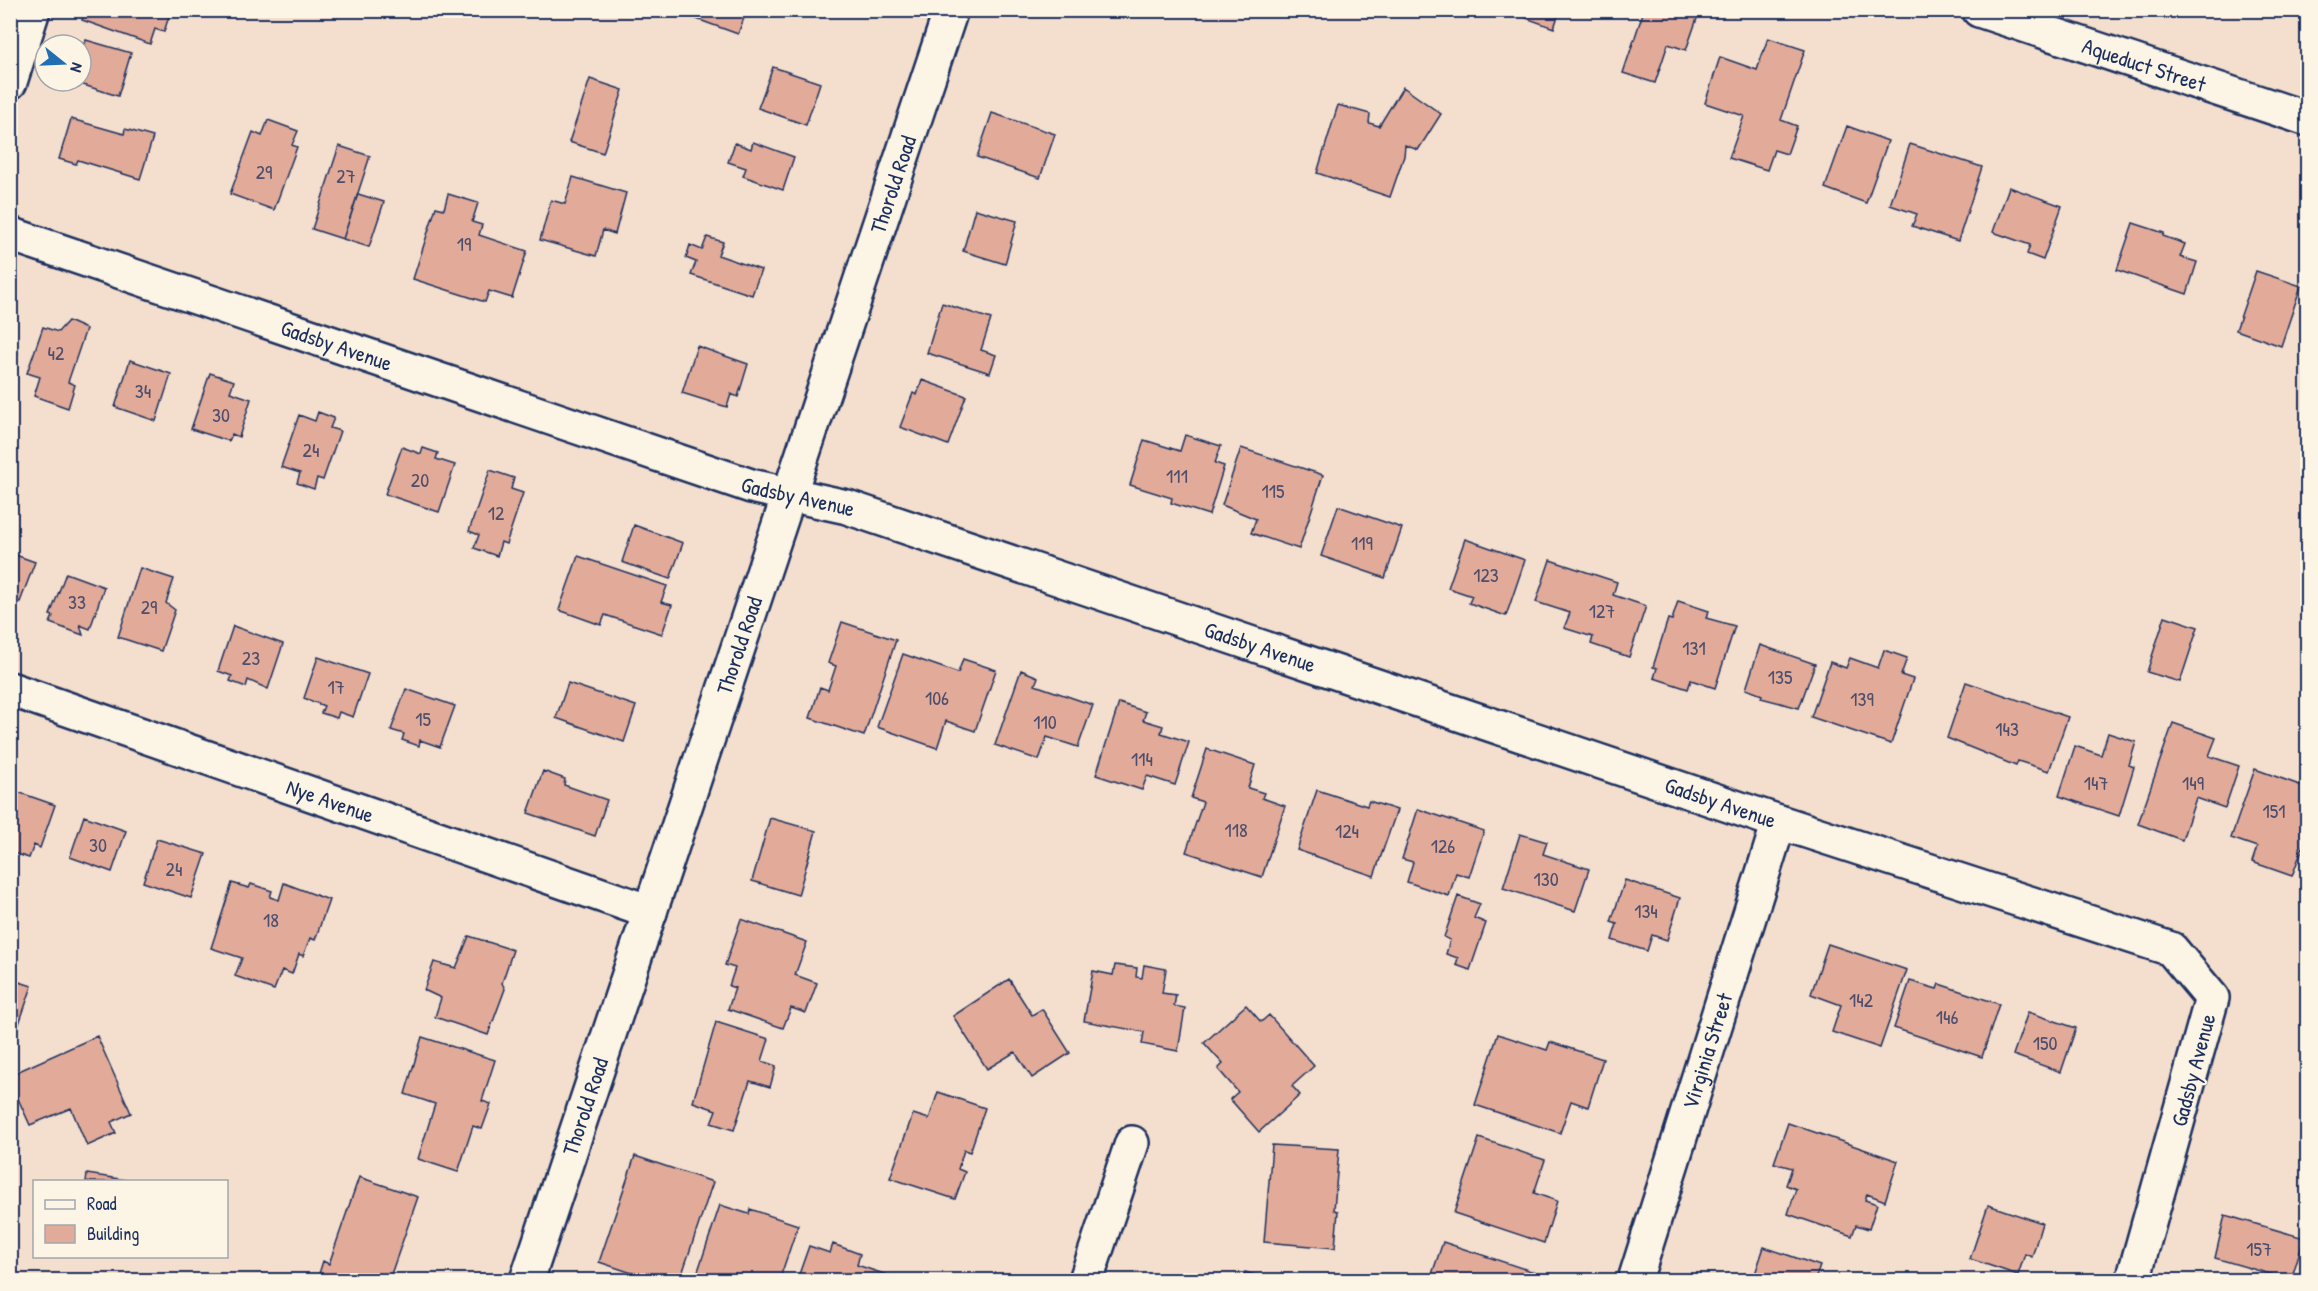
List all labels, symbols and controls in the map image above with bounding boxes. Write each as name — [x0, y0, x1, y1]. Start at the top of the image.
street label: Aqueduct Street — [2079, 30, 2210, 99]
north arrow — [33, 33, 93, 93]
text: N — [65, 60, 89, 76]
street label: Thorold Road — [862, 131, 923, 237]
house number: 29 — [256, 158, 272, 185]
house number: 27 — [336, 162, 356, 189]
house number: 19 — [457, 230, 471, 257]
street label: Gadsby Avenue — [277, 312, 396, 378]
house number: 42 — [48, 339, 65, 366]
house number: 34 — [135, 377, 151, 404]
house number: 30 — [212, 401, 230, 428]
house number: 24 — [303, 436, 319, 463]
house number: 111 — [1166, 462, 1188, 489]
house number: 20 — [411, 466, 429, 493]
street label: Gadsby Avenue — [737, 469, 859, 524]
house number: 115 — [1262, 477, 1285, 504]
house number: 12 — [488, 499, 505, 526]
house number: 119 — [1351, 529, 1373, 556]
house number: 123 — [1473, 561, 1499, 588]
house number: 33 — [68, 588, 86, 615]
street label: Thorold Road — [709, 592, 769, 698]
house number: 29 — [141, 593, 157, 620]
house number: 127 — [1589, 597, 1615, 624]
street label: Gadsby Avenue — [1201, 614, 1320, 679]
house number: 131 — [1682, 634, 1706, 661]
house number: 23 — [242, 644, 260, 671]
house number: 135 — [1768, 663, 1793, 690]
house number: 17 — [327, 673, 345, 700]
house number: 106 — [925, 684, 949, 711]
house number: 139 — [1850, 685, 1874, 712]
house number: 15 — [415, 705, 431, 732]
house number: 110 — [1033, 708, 1057, 735]
house number: 143 — [1995, 715, 2019, 742]
house number: 114 — [1131, 745, 1153, 772]
house number: 147 — [2084, 769, 2108, 796]
house number: 149 — [2182, 769, 2204, 796]
street label: Gadsby Avenue — [1661, 770, 1780, 835]
street label: Nye Avenue — [282, 771, 378, 830]
house number: 151 — [2263, 797, 2285, 824]
house number: 118 — [1224, 816, 1248, 843]
house number: 124 — [1335, 817, 1359, 844]
house number: 30 — [89, 831, 107, 858]
house number: 126 — [1431, 832, 1455, 859]
house number: 24 — [166, 855, 182, 882]
house number: 130 — [1533, 865, 1559, 892]
house number: 134 — [1634, 897, 1658, 924]
house number: 18 — [263, 906, 279, 933]
house number: 142 — [1849, 986, 1874, 1013]
street label: Virginia Street — [1675, 989, 1739, 1113]
house number: 146 — [1936, 1003, 1958, 1030]
street label: Gadsby Avenue — [2164, 1010, 2222, 1130]
house number: 150 — [2033, 1029, 2057, 1056]
street label: Thorold Road — [555, 1053, 615, 1159]
legend — [33, 1180, 228, 1258]
text: Road — [87, 1191, 117, 1216]
text: Building — [87, 1221, 139, 1246]
house number: 157 — [2246, 1235, 2272, 1262]

